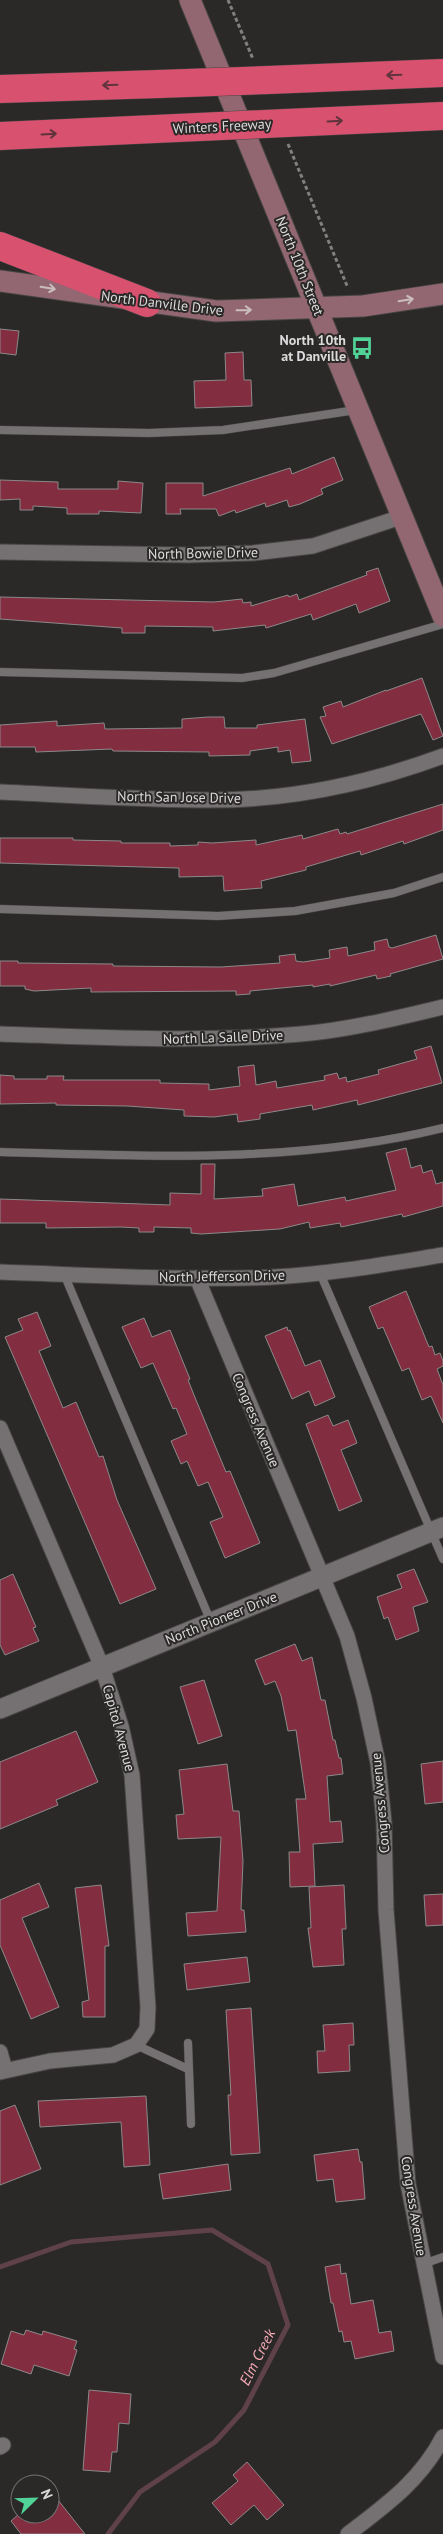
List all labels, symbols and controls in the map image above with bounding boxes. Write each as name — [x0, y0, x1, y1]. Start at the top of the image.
one-way arrow — [387, 70, 403, 79]
one-way arrow — [102, 81, 118, 90]
street label: Winters Freeway — [172, 114, 272, 138]
one-way arrow — [326, 116, 343, 126]
one-way arrow — [40, 129, 56, 138]
street label: North 10th Street — [272, 214, 328, 318]
one-way arrow — [40, 283, 56, 293]
street label: North Danville Drive — [100, 287, 224, 319]
one-way arrow — [398, 294, 414, 304]
one-way arrow — [236, 305, 252, 315]
place label: North 10th at Danville — [280, 331, 346, 365]
bus stop icon: North 10th at Danville — [349, 335, 375, 361]
street label: North Bowie Drive — [148, 543, 258, 563]
street label: North San Jose Drive — [117, 787, 241, 807]
street label: North La Salle Drive — [162, 1026, 284, 1048]
street label: North Jefferson Drive — [159, 1266, 285, 1286]
street label: Congress Avenue — [228, 1370, 284, 1470]
street label: North Pioneer Drive — [162, 1587, 280, 1649]
street label: Capitol Avenue — [99, 1683, 139, 1773]
street label: Congress Avenue — [367, 1752, 393, 1854]
street label: Congress Avenue — [397, 2155, 431, 2257]
water label: Elm Creek — [235, 2325, 280, 2388]
north arrow — [10, 2474, 60, 2524]
text: N — [37, 2486, 57, 2502]

